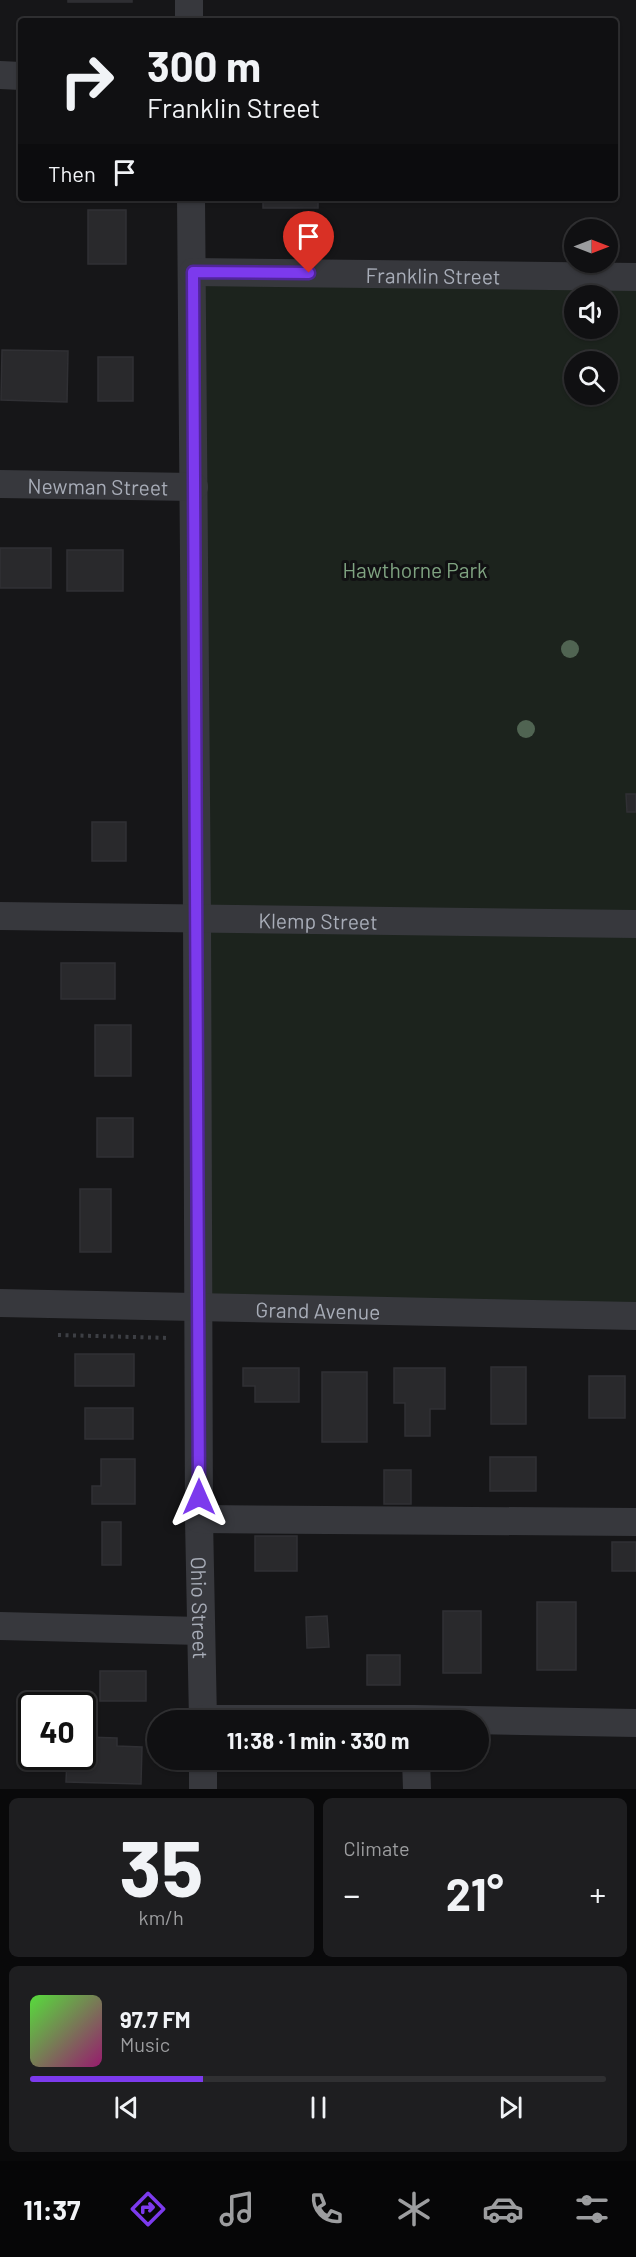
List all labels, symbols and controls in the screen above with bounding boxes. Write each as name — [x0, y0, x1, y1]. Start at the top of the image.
text: 300 m — [147, 40, 261, 90]
icon: right — [48, 42, 126, 120]
text: Franklin Street — [147, 91, 320, 123]
icon: arrive — [108, 156, 141, 189]
text: Then — [48, 160, 96, 186]
pin — [283, 211, 334, 273]
north arrow — [564, 219, 618, 273]
map controls — [564, 219, 618, 405]
icon: arrive — [292, 220, 325, 253]
street label: Franklin Street — [365, 261, 501, 288]
button: sound — [564, 285, 618, 339]
button: search — [564, 351, 618, 405]
street label: Newman Street — [27, 472, 169, 499]
park label: Hawthorne Park — [342, 557, 488, 582]
street label: Klemp Street — [258, 907, 378, 933]
street label: Grand Avenue — [255, 1296, 381, 1323]
position arrow — [167, 1465, 231, 1529]
street label: Ohio Street — [187, 1556, 214, 1660]
speed limit sign: 40 — [18, 1692, 96, 1770]
text: 11:38 · 1 min · 330 m — [227, 1727, 409, 1753]
text: 35 — [119, 1819, 203, 1913]
text: Climate — [344, 1836, 410, 1860]
text: 21° — [446, 1866, 504, 1920]
text: − — [344, 1874, 360, 1914]
text: + — [590, 1874, 606, 1914]
text: km/h — [139, 1905, 184, 1929]
text: 97.7 FM — [120, 2006, 190, 2032]
text: Music — [120, 2032, 170, 2056]
icon: previous — [110, 2091, 143, 2124]
icon: pause — [302, 2091, 335, 2124]
icon: next — [494, 2091, 527, 2124]
icon: directions — [127, 2188, 169, 2230]
icon: music — [216, 2188, 258, 2230]
icon: phone — [305, 2188, 347, 2230]
icon: climate — [393, 2188, 435, 2230]
icon: car — [482, 2188, 524, 2230]
icon: filters — [571, 2188, 613, 2230]
text: 11:37 — [23, 2193, 80, 2225]

